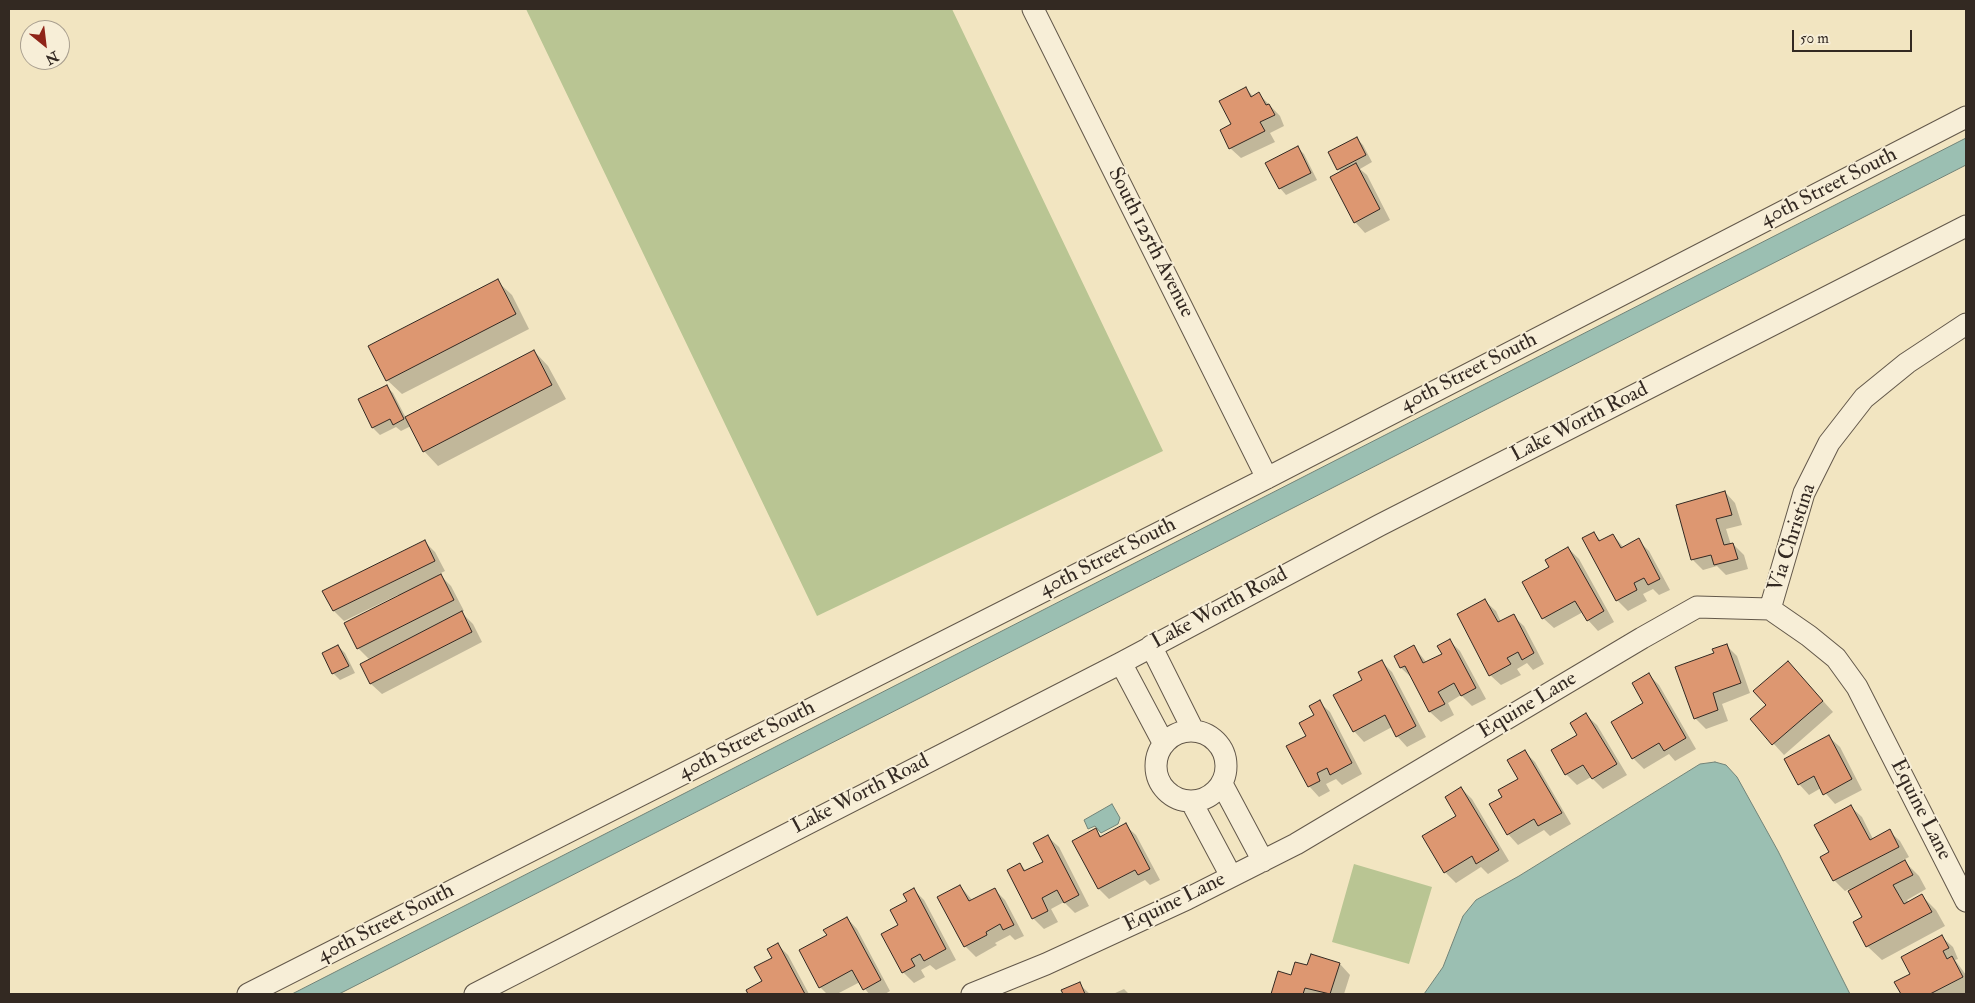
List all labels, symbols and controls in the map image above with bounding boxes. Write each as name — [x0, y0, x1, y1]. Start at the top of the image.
north arrow — [20, 20, 70, 70]
scale bar — [1795, 20, 1915, 52]
text: 50 m — [1800, 29, 1829, 48]
text: N — [42, 47, 62, 68]
street label: 40th Street South — [1757, 143, 1901, 233]
street label: South 125th Avenue — [1101, 164, 1199, 322]
street label: 40th Street South — [1397, 328, 1541, 418]
street label: Lake Worth Road — [1507, 378, 1653, 468]
street label: Via Christina — [1764, 481, 1822, 595]
street label: 40th Street South — [1036, 513, 1180, 603]
street label: Lake Worth Road — [1148, 563, 1292, 655]
street label: Equine Lane — [1474, 667, 1582, 745]
street label: 40th Street South — [675, 696, 819, 786]
street label: Lake Worth Road — [788, 750, 934, 840]
street label: Equine Lane — [1884, 755, 1956, 865]
street label: Equine Lane — [1120, 868, 1230, 938]
street label: 40th Street South — [314, 879, 458, 969]

